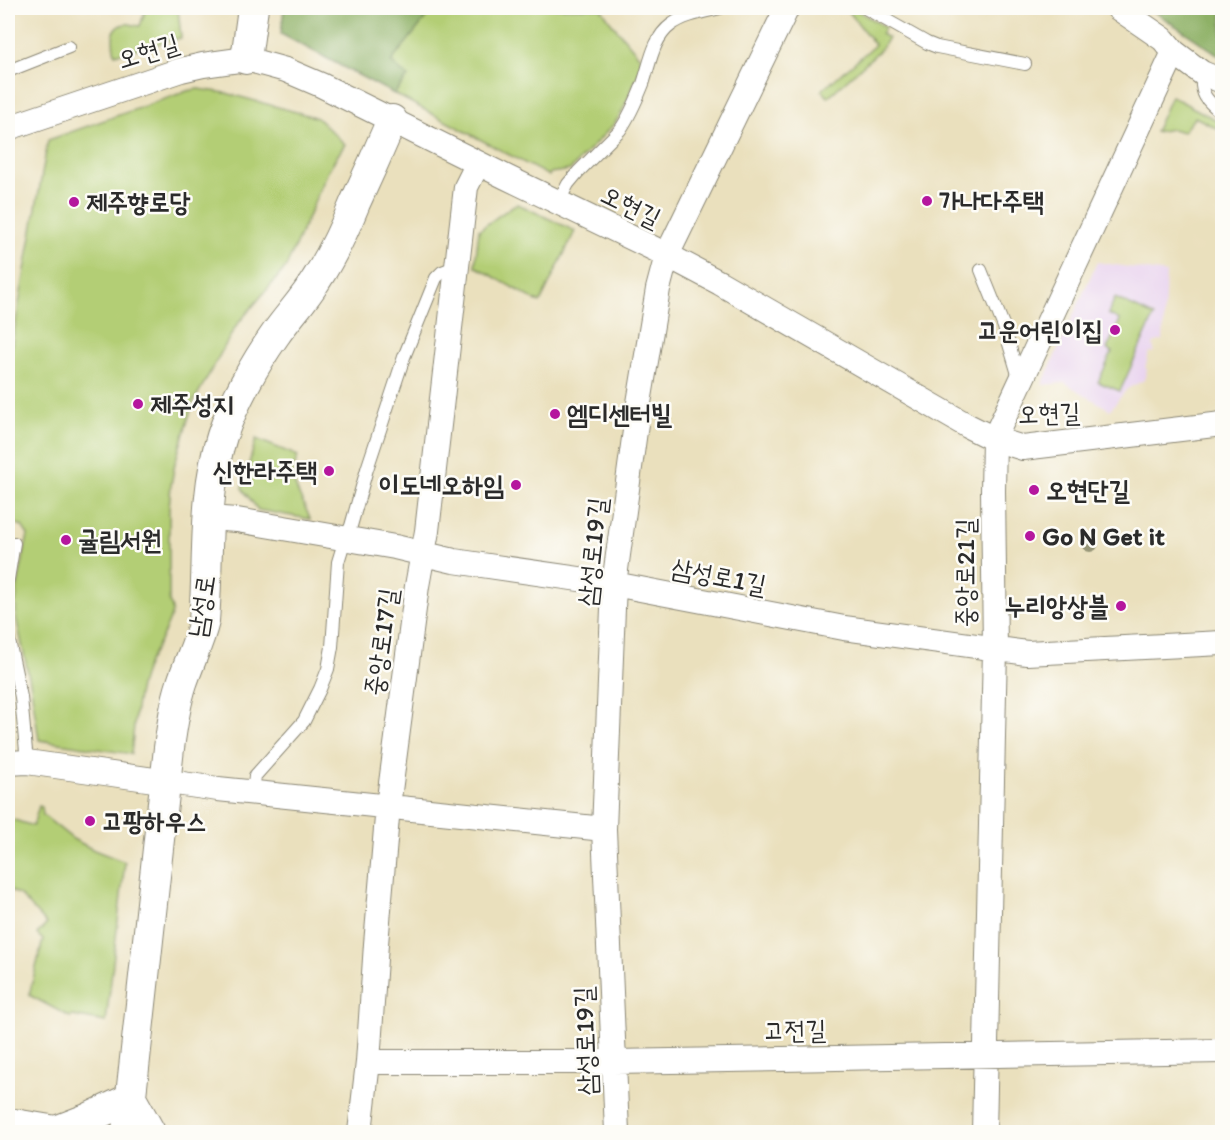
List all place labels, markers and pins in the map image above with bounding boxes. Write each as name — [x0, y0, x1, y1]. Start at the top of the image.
place label: 가나다주택 — [939, 185, 1044, 217]
place label: 제주향로당 — [86, 186, 191, 218]
marker: 가나다주택 — [920, 194, 934, 208]
marker: 제주향로당 — [67, 195, 81, 209]
place label: 고운어린이집 — [977, 314, 1103, 346]
marker: 고운어린이집 — [1108, 323, 1122, 337]
place label: 제주성지 — [150, 388, 234, 420]
marker: 제주성지 — [131, 397, 145, 411]
place label: 엠디센터빌 — [567, 398, 673, 430]
marker: 엠디센터빌 — [548, 407, 562, 421]
place label: 신한라주택 — [212, 455, 317, 487]
marker: 신한라주택 — [322, 464, 336, 478]
place label: 이도네오하임 — [378, 469, 504, 501]
place label: 오현단길 — [1046, 474, 1130, 506]
marker: 이도네오하임 — [509, 478, 523, 492]
marker: 오현단길 — [1027, 483, 1041, 497]
place label: Go N Get it — [1042, 520, 1165, 552]
place label: 귤림서원 — [78, 524, 162, 556]
marker: Go N Get it — [1023, 529, 1037, 543]
marker: 귤림서원 — [59, 533, 73, 547]
place label: 누리앙상블 — [1004, 590, 1109, 622]
marker: 누리앙상블 — [1114, 599, 1128, 613]
place label: 고팡하우스 — [102, 805, 207, 837]
marker: 고팡하우스 — [83, 814, 97, 828]

